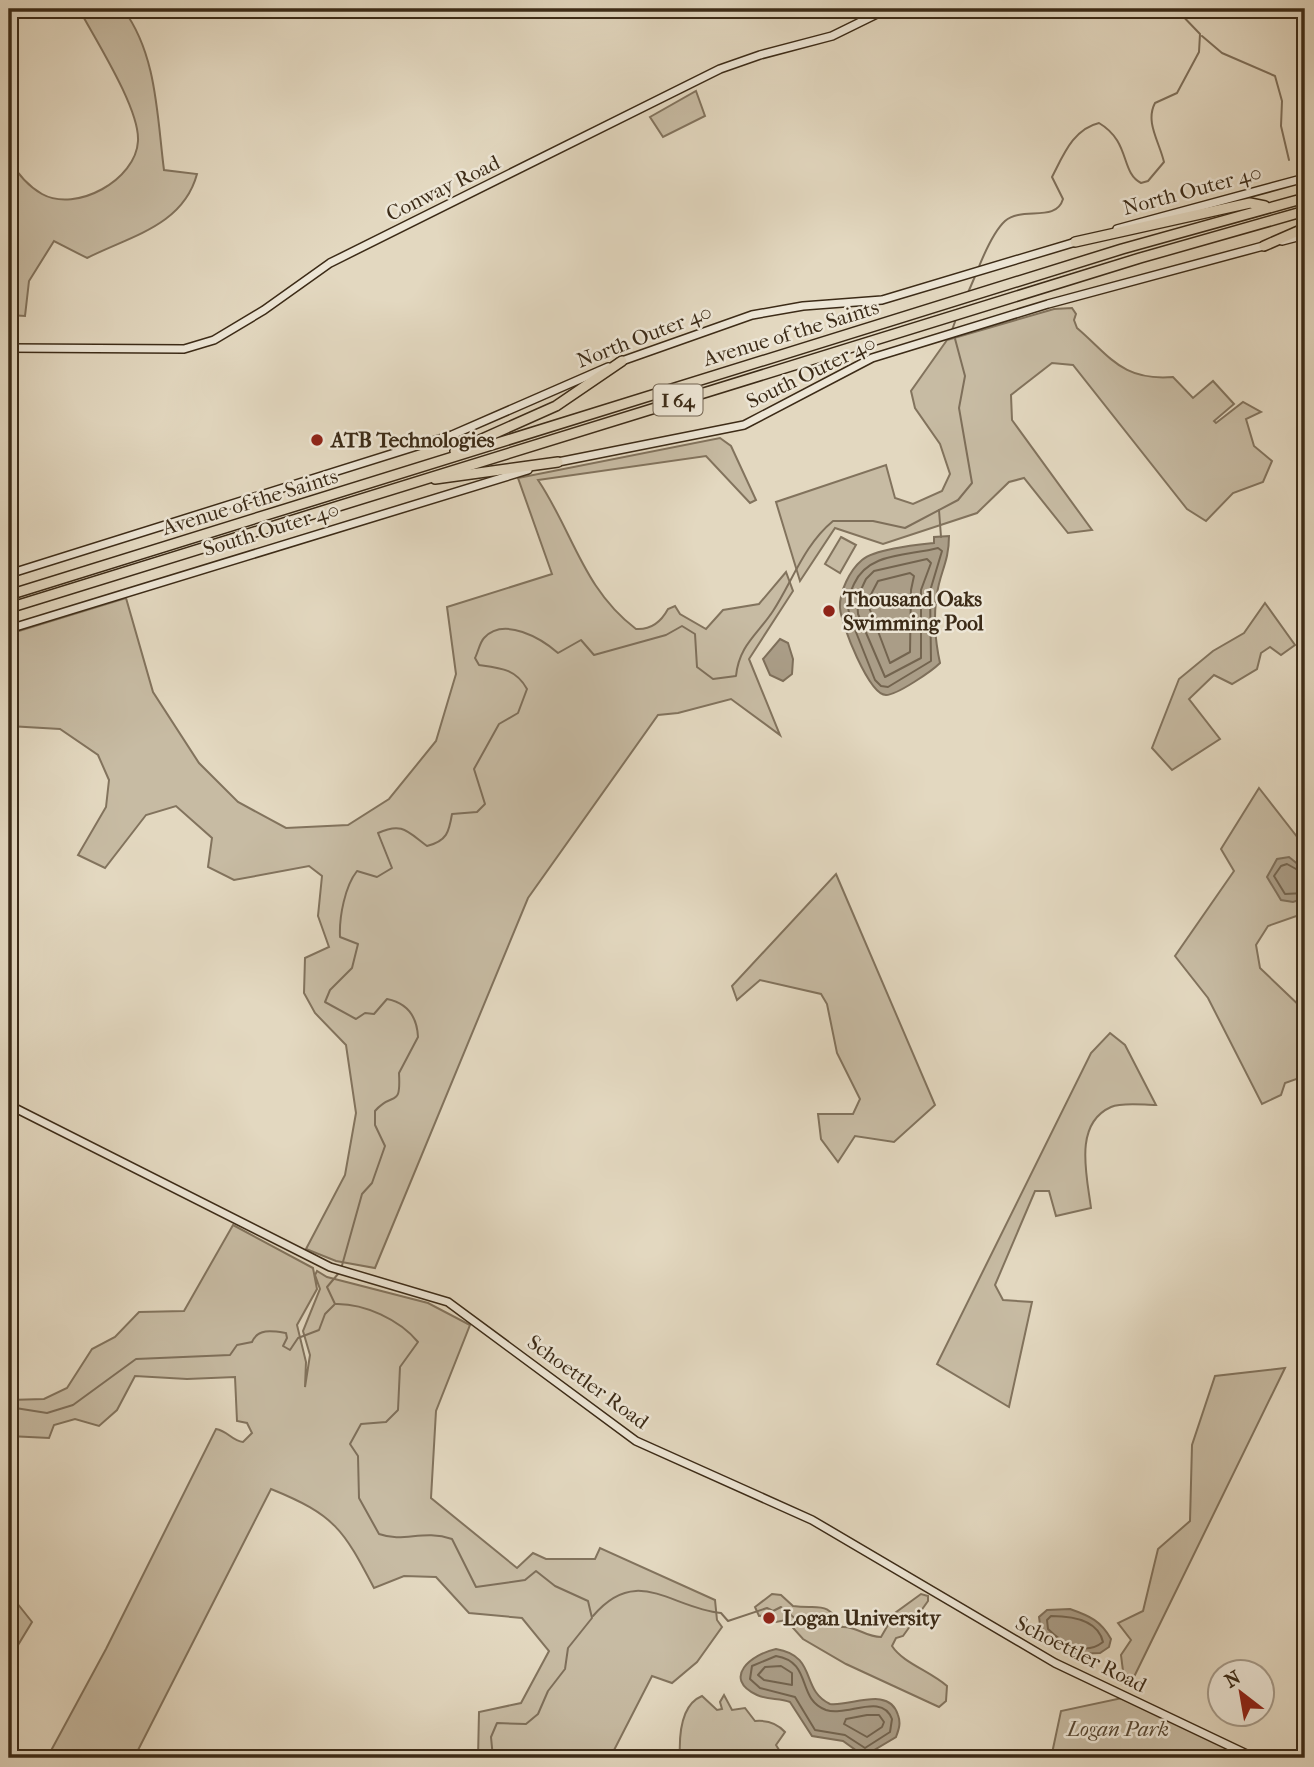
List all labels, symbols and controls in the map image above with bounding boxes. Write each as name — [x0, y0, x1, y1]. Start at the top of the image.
street label: Conway Road — [382, 150, 504, 226]
street label: North Outer 40 — [1120, 160, 1264, 220]
street label: Avenue of the Saints — [699, 295, 882, 371]
street label: North Outer 40 — [573, 299, 715, 373]
street label: South Outer 40 — [743, 330, 879, 414]
road number: I 64 — [654, 384, 702, 416]
place label: ATB Technologies — [329, 428, 495, 452]
marker: ATB Technologies — [309, 432, 325, 448]
street label: Avenue of the Saints — [158, 464, 341, 540]
street label: South Outer 40 — [200, 497, 342, 561]
place label: Thousand Oaks Swimming Pool — [842, 587, 984, 635]
marker: Thousand Oaks Swimming Pool — [821, 603, 837, 619]
street label: Schoettler Road — [523, 1330, 654, 1434]
place label: Logan University — [783, 1606, 942, 1630]
marker: Logan University — [761, 1610, 777, 1626]
street label: Schoettler Road — [1011, 1611, 1151, 1698]
north arrow — [1206, 1658, 1276, 1728]
text: N — [1221, 1666, 1245, 1692]
park label: Logan Park — [1065, 1717, 1169, 1741]

